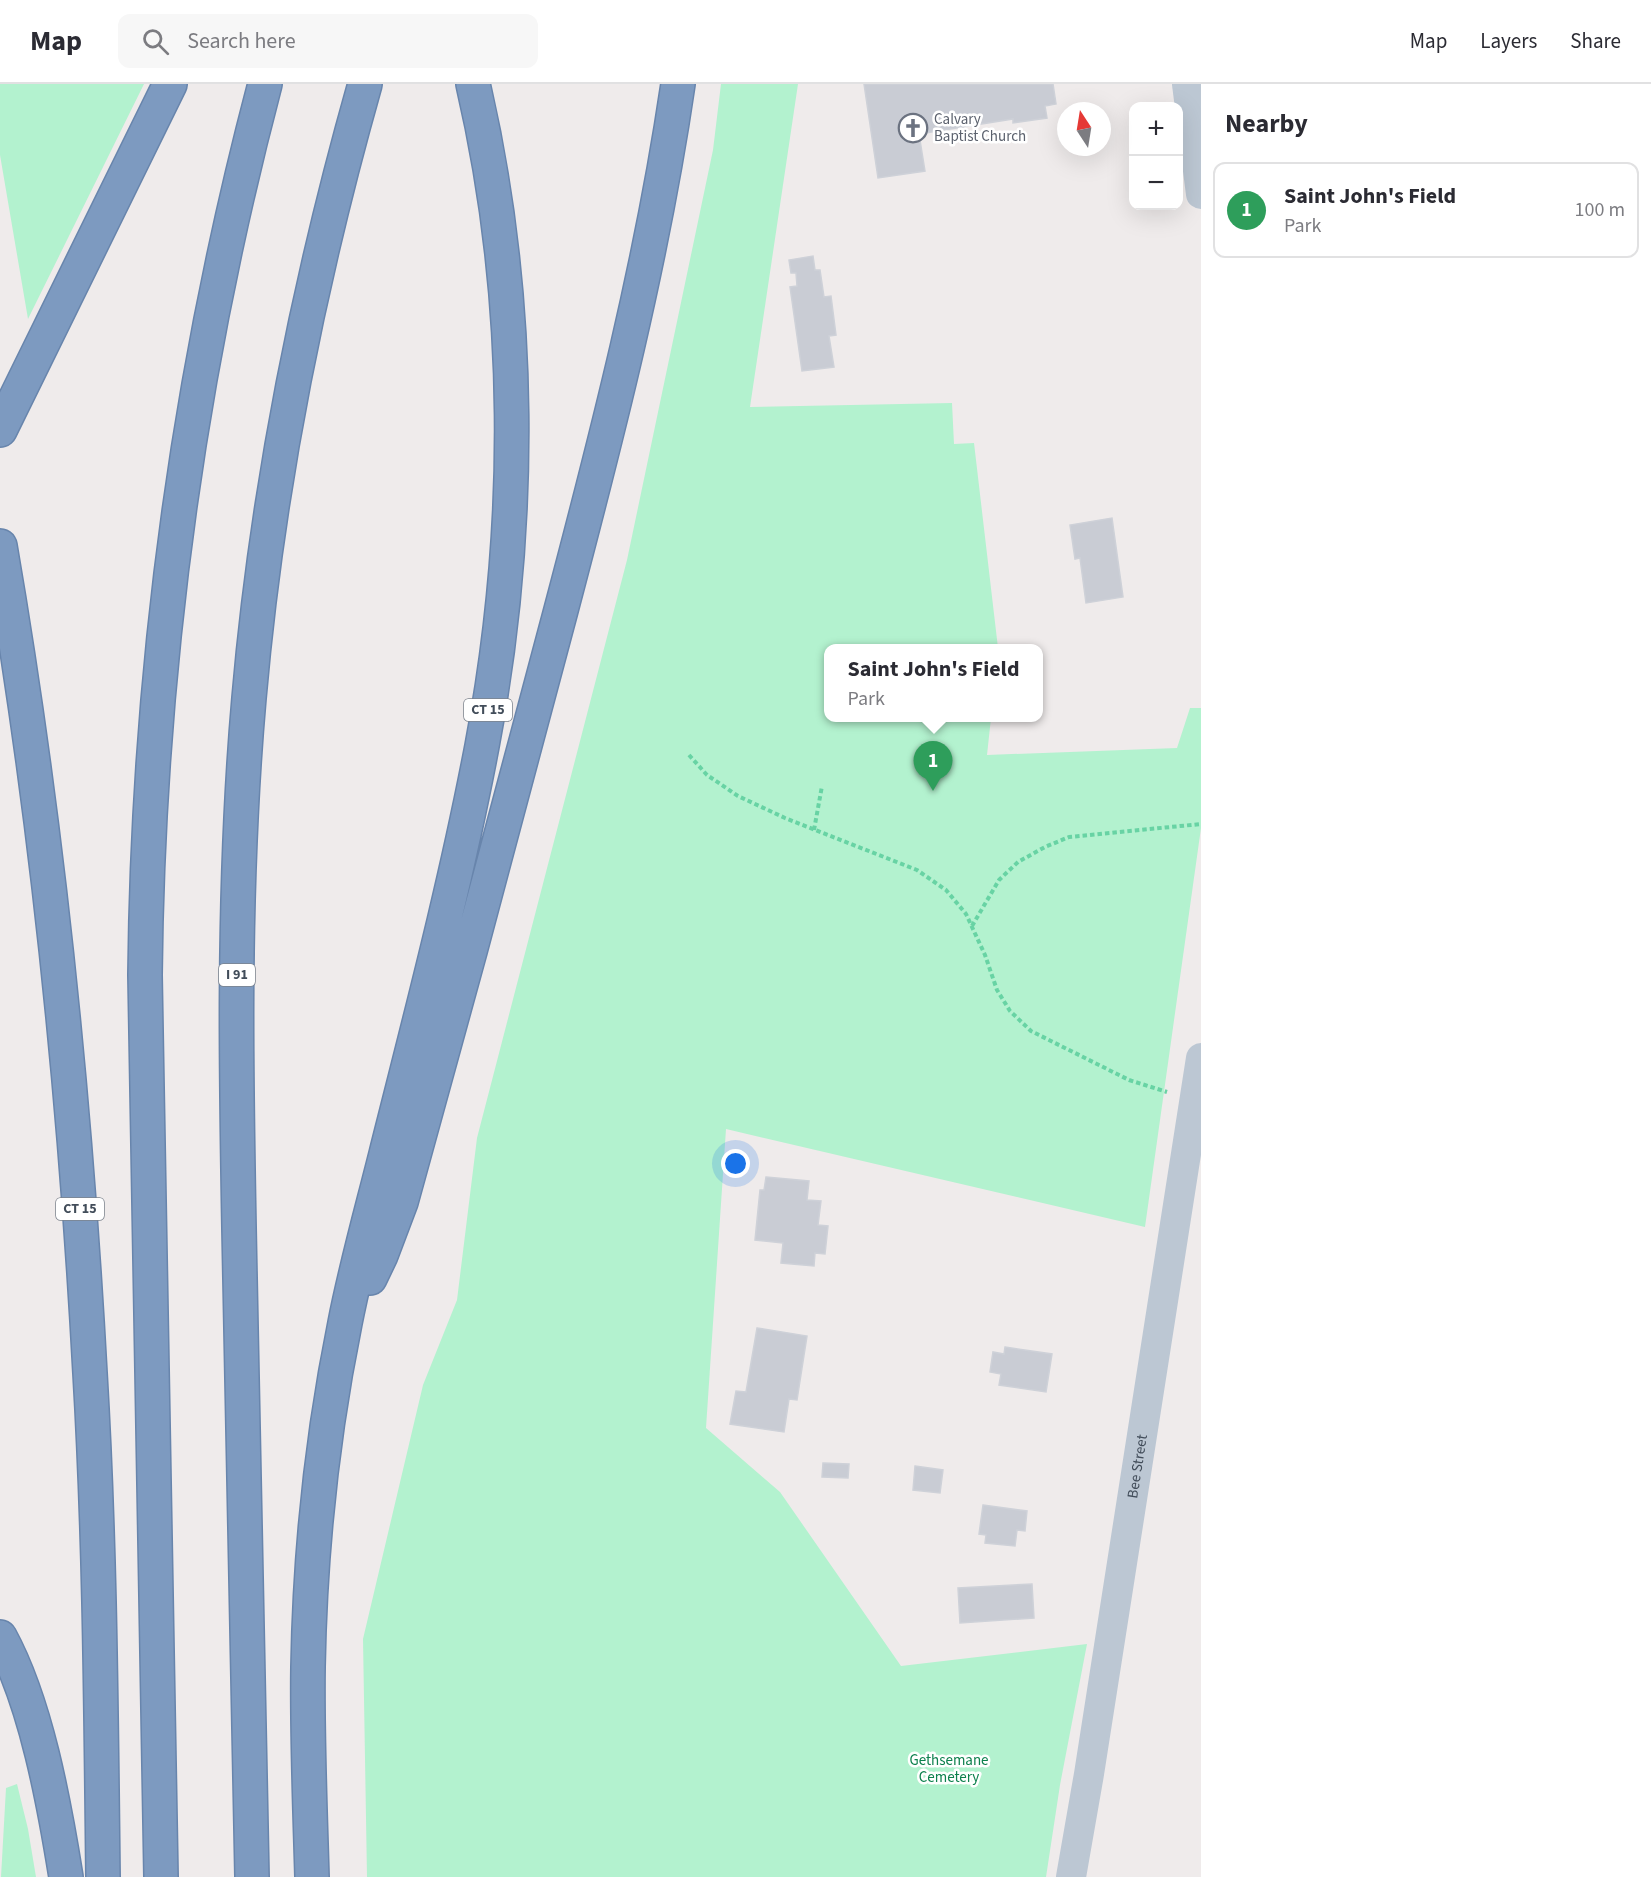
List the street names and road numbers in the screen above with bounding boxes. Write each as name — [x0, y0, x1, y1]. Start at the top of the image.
road number: CT 15 — [464, 699, 512, 721]
road number: I 91 — [219, 964, 255, 986]
road number: CT 15 — [56, 1198, 104, 1220]
street label: Bee Street — [1122, 1433, 1152, 1500]

